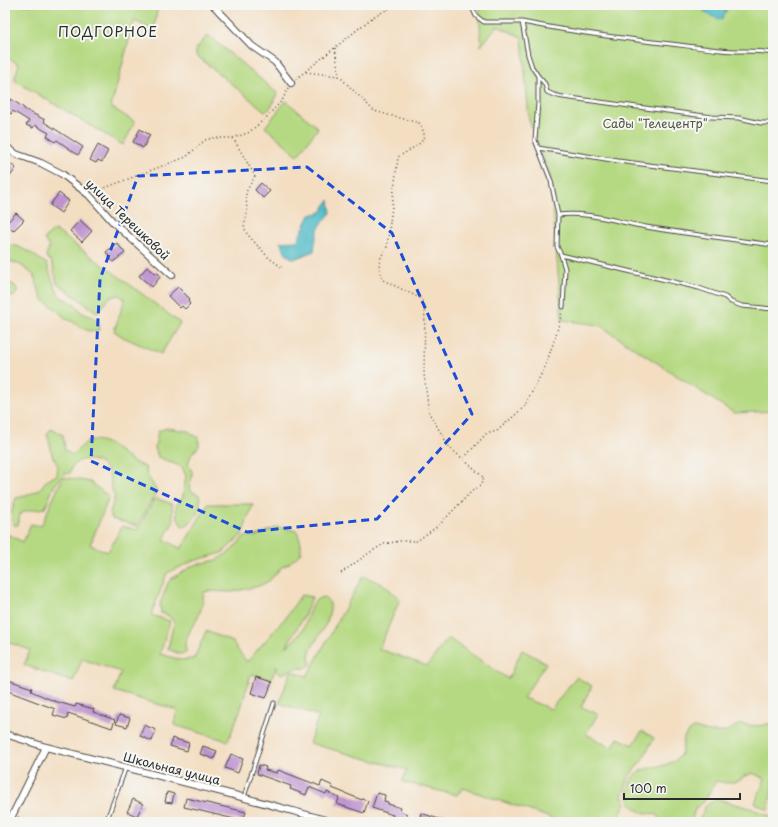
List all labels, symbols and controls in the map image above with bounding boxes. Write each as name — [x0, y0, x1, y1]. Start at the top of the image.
district label: ПОДГОРНОЕ — [58, 21, 158, 42]
park label: Сады "Телецентр" — [602, 114, 708, 132]
street label: улица Терешковой — [82, 174, 174, 264]
street label: Школьная улица — [121, 747, 223, 789]
scale bar — [624, 775, 740, 801]
text: 100 m — [630, 779, 667, 797]

